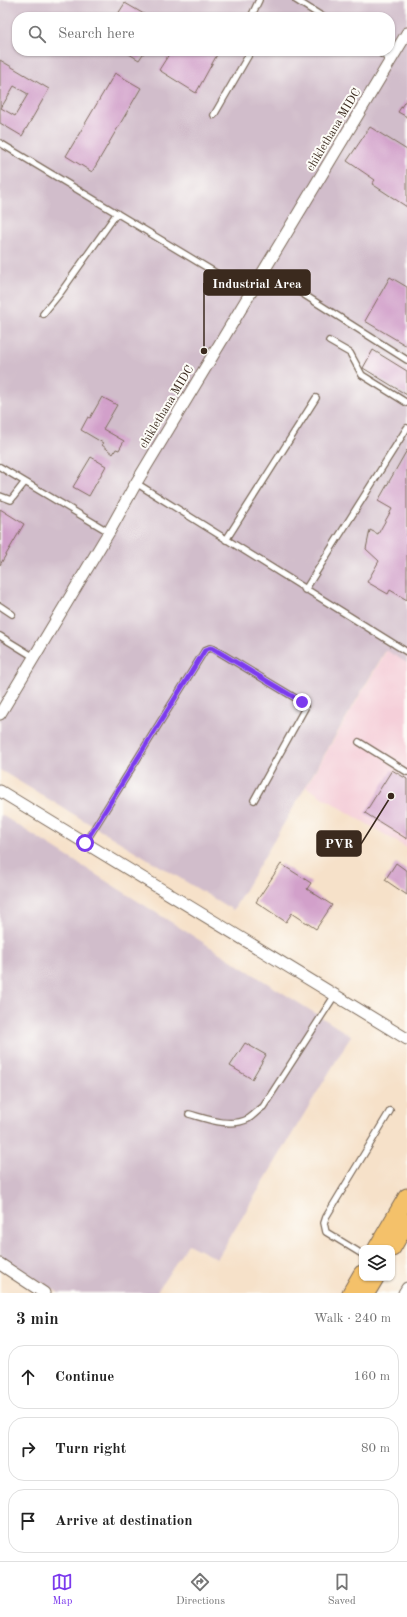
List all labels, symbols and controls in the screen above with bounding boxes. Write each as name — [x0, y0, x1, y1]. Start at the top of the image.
search box — [12, 12, 395, 56]
icon: search — [26, 23, 48, 45]
text: Search here — [58, 27, 135, 42]
street label: chiklethana MIDC — [304, 86, 364, 174]
callout: Industrial Area — [204, 270, 310, 295]
text: Industrial Area — [212, 278, 302, 291]
street label: chiklethana MIDC — [137, 363, 197, 451]
route end — [293, 693, 311, 711]
callout: PVR — [317, 831, 361, 856]
route start — [76, 834, 94, 852]
text: PVR — [325, 838, 354, 851]
map controls — [359, 1245, 395, 1281]
button: layers — [359, 1245, 395, 1281]
text: 3 min — [16, 1311, 59, 1328]
text: Walk · 240 m — [314, 1312, 391, 1325]
icon: ahead — [17, 1366, 39, 1388]
text: Continue — [55, 1370, 114, 1385]
text: 160 m — [353, 1370, 390, 1383]
icon: right — [17, 1438, 39, 1460]
text: Turn right — [55, 1442, 126, 1457]
text: 80 m — [361, 1442, 390, 1455]
icon: arrive — [17, 1510, 39, 1532]
text: Arrive at destination — [55, 1514, 193, 1529]
tab: Map — [51, 1571, 73, 1609]
tab: Directions — [176, 1571, 225, 1609]
tab: Saved — [328, 1571, 356, 1609]

